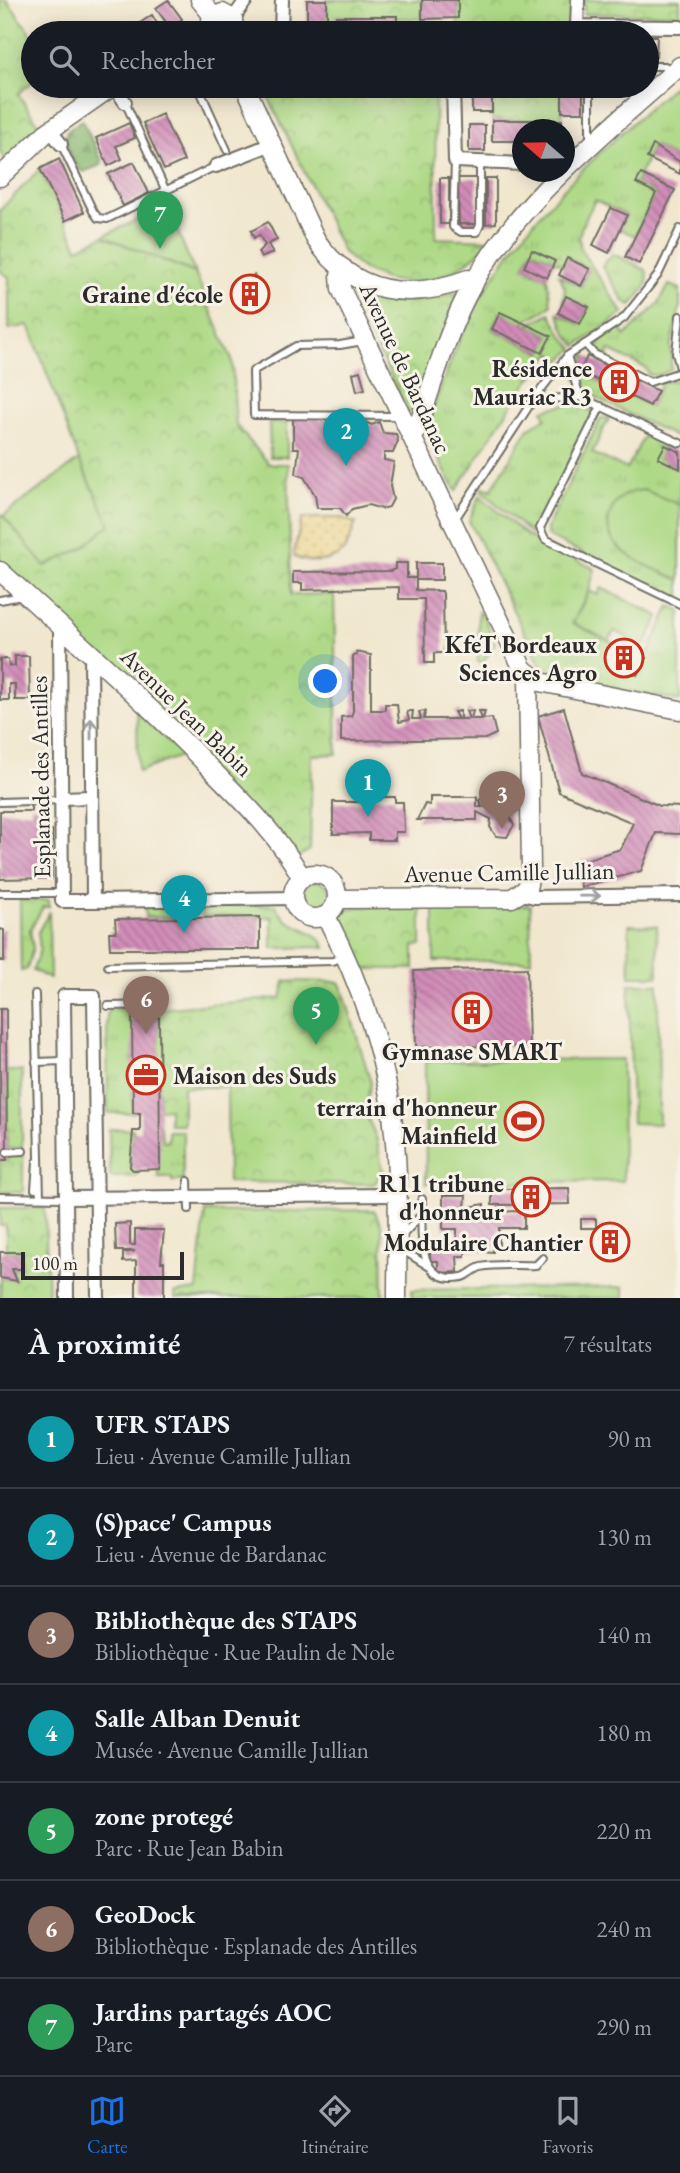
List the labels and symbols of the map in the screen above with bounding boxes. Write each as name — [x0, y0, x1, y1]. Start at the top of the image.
north arrow — [512, 119, 575, 182]
pin: 7 — [137, 191, 183, 249]
building icon: Graine d'école — [229, 273, 271, 315]
street label: Avenue de Bardanac — [352, 277, 459, 459]
place label: Graine d'école — [82, 279, 223, 310]
place label: Résidence Mauriac R3 — [473, 353, 592, 412]
building icon: Résidence Mauriac R3 — [598, 361, 640, 403]
pin: 2 — [323, 408, 369, 466]
place label: KfeT Bordeaux Sciences Agro — [445, 629, 597, 689]
building icon: KfeT Bordeaux Sciences Agro — [603, 637, 645, 679]
street label: Avenue Jean Babin — [113, 640, 260, 783]
your location — [308, 664, 342, 698]
street label: Esplanade des Antilles — [23, 675, 57, 879]
one-way arrow — [84, 718, 98, 741]
pin: 1 — [345, 759, 391, 817]
pin: 3 — [479, 771, 525, 829]
street label: Avenue Camille Jullian — [402, 855, 615, 889]
pin: 4 — [161, 875, 207, 933]
one-way arrow — [578, 889, 601, 903]
pin: 6 — [123, 976, 169, 1034]
pin: 5 — [293, 987, 339, 1045]
building icon: Gymnase SMART — [451, 991, 493, 1033]
place label: Gymnase SMART — [382, 1036, 562, 1068]
office icon: Maison des Suds — [125, 1054, 167, 1096]
place label: Maison des Suds — [173, 1060, 336, 1091]
place label: terrain d'honneur Mainfield — [316, 1092, 498, 1151]
sports icon: terrain d'honneur Mainfield — [503, 1100, 545, 1142]
place label: R11 tribune d'honneur — [379, 1168, 504, 1227]
building icon: R11 tribune d'honneur — [510, 1176, 552, 1218]
building icon: Modulaire Chantier — [589, 1221, 631, 1263]
place label: Modulaire Chantier — [383, 1227, 583, 1258]
scale bar — [21, 1249, 184, 1281]

